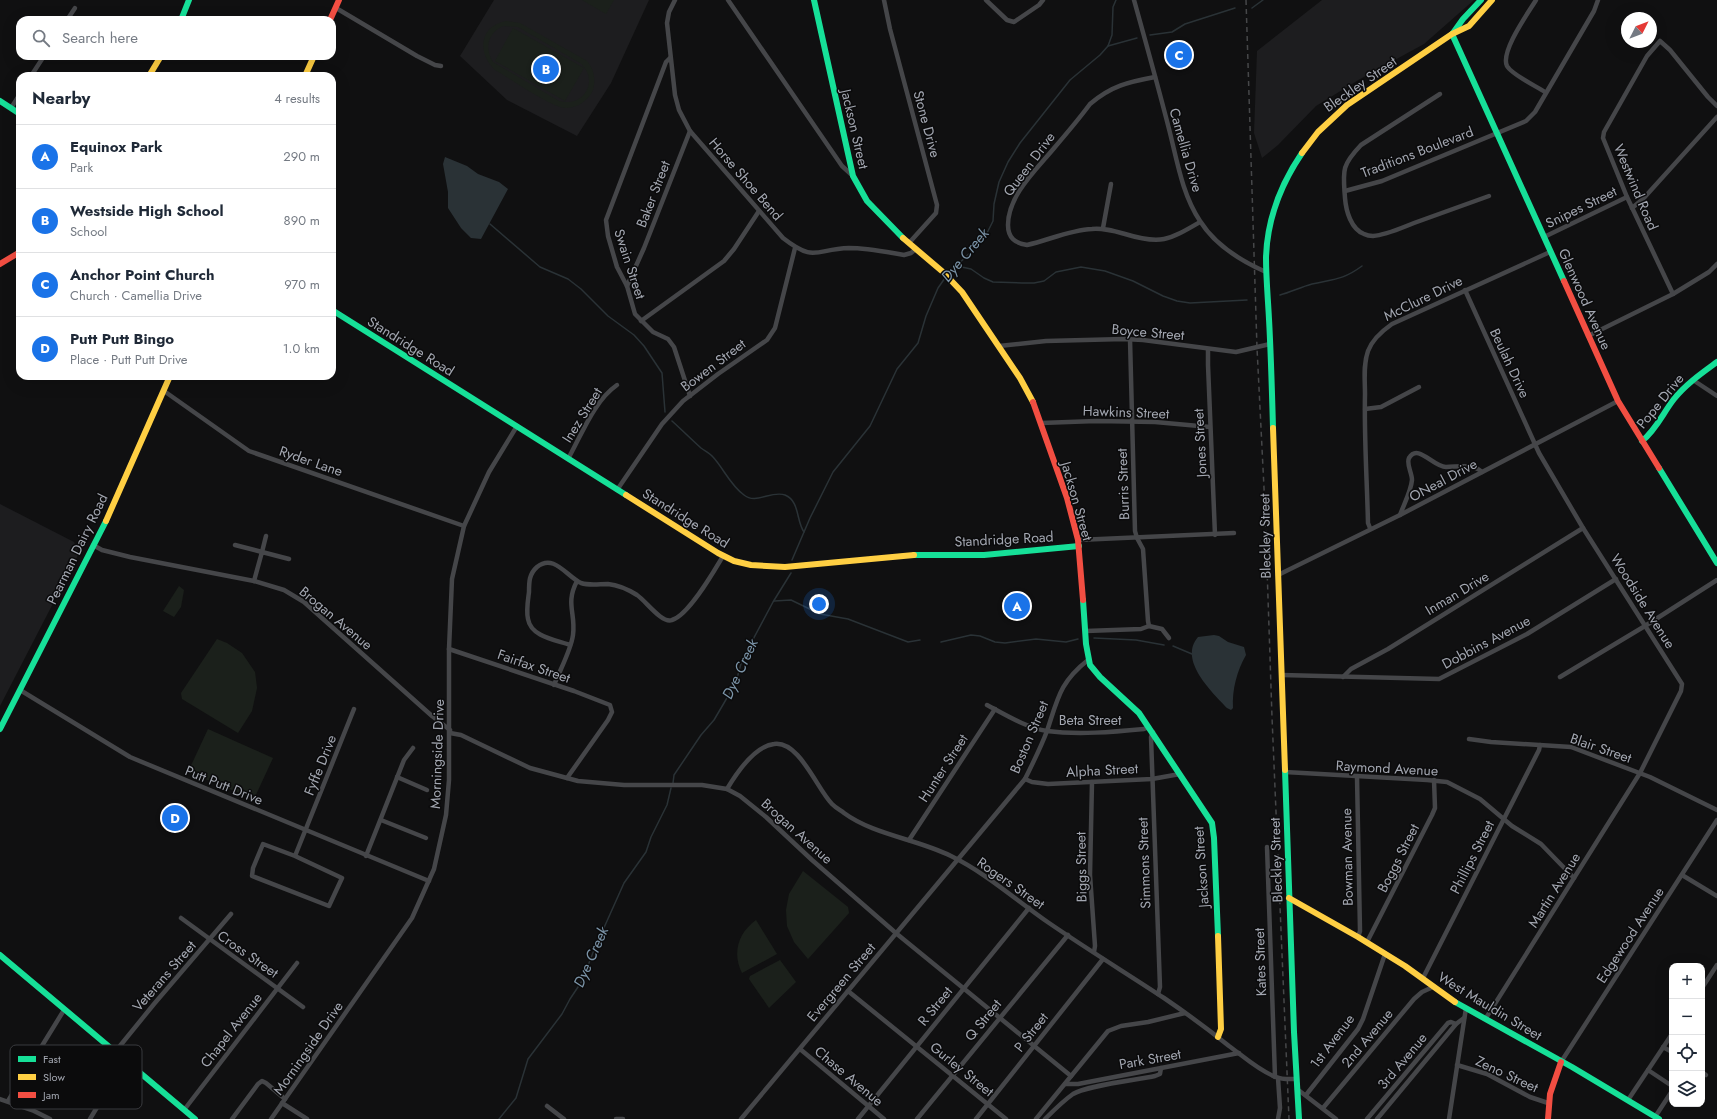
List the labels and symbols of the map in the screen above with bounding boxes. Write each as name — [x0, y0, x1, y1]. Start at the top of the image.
north arrow — [1621, 12, 1657, 48]
pin: C — [1166, 40, 1192, 70]
street label: Bleckley Street — [1319, 51, 1401, 117]
pin: B — [533, 54, 559, 84]
street label: Jackson Street — [836, 85, 874, 171]
street label: Stone Drive — [908, 88, 946, 160]
street label: Camellia Drive — [1164, 106, 1208, 194]
street label: Traditions Boulevard — [1358, 121, 1476, 183]
street label: Queen Drive — [998, 128, 1060, 200]
street label: Horse Shoe Bend — [704, 133, 788, 225]
street label: Westwind Road — [1609, 141, 1663, 233]
street label: Baker Street — [631, 157, 675, 230]
street label: Snipes Street — [1542, 181, 1621, 233]
water label: Dye Creek — [936, 223, 995, 287]
street label: Swain Street — [609, 226, 651, 302]
street label: Glenwood Avenue — [1554, 245, 1616, 353]
street label: McClure Drive — [1380, 270, 1466, 326]
street label: Standridge Road — [364, 311, 458, 381]
street label: Boyce Street — [1111, 319, 1186, 345]
street label: Beulah Drive — [1485, 325, 1535, 401]
street label: Bowen Street — [676, 334, 750, 396]
street label: Pope Drive — [1632, 369, 1688, 433]
street label: Inez Street — [557, 383, 607, 447]
street label: Hawkins Street — [1082, 400, 1170, 424]
street label: Jones Street — [1188, 407, 1212, 480]
street label: Ryder Lane — [277, 441, 345, 481]
street label: Burris Street — [1112, 447, 1134, 520]
street label: ONeal Drive — [1405, 454, 1481, 506]
street label: Jackson Street — [1056, 457, 1098, 543]
street label: Standridge Road — [639, 483, 733, 553]
street label: Pearman Dairy Road — [42, 490, 112, 608]
street label: Bleckley Street — [1254, 493, 1276, 579]
street label: Standridge Road — [954, 526, 1054, 552]
street label: Woodside Avenue — [1606, 550, 1680, 652]
street label: Inman Drive — [1421, 566, 1493, 620]
street label: Brogan Avenue — [295, 581, 377, 655]
pin: A — [1004, 591, 1030, 621]
your location — [809, 594, 829, 614]
street label: Dobbins Avenue — [1438, 610, 1534, 674]
water label: Dye Creek — [716, 635, 764, 703]
street label: Fairfax Street — [495, 644, 574, 688]
street label: Boston Street — [1005, 697, 1054, 776]
street label: Morningside Drive — [425, 699, 449, 809]
street label: Beta Street — [1059, 710, 1122, 730]
street label: Blair Street — [1568, 728, 1635, 768]
street label: Hunter Street — [913, 729, 973, 806]
street label: Fyffe Drive — [299, 732, 341, 798]
street label: Raymond Avenue — [1335, 755, 1439, 781]
street label: Alpha Street — [1065, 758, 1139, 782]
street label: Putt Putt Drive — [182, 760, 266, 810]
street label: Brogan Avenue — [757, 793, 837, 869]
pin: D — [162, 803, 188, 833]
street label: Bowman Avenue — [1336, 808, 1358, 906]
street label: Simmons Street — [1132, 816, 1156, 909]
street label: Bleckley Street — [1264, 816, 1287, 903]
street label: Phillips Street — [1445, 816, 1499, 897]
street label: Boggs Street — [1372, 820, 1424, 896]
street label: Jackson Street — [1188, 825, 1214, 910]
street label: Biggs Street — [1070, 831, 1092, 903]
street label: Martin Avenue — [1523, 849, 1585, 931]
street label: Rogers Street — [973, 852, 1049, 914]
street label: Edgewood Avenue — [1591, 883, 1669, 987]
water label: Dye Creek — [568, 923, 614, 991]
street label: Cross Street — [213, 926, 283, 983]
street label: Kates Street — [1249, 927, 1271, 997]
street label: Veterans Street — [128, 936, 201, 1016]
street label: Evergreen Street — [802, 938, 880, 1026]
street label: West Mauldin Street — [1434, 967, 1546, 1045]
street label: R Street — [913, 982, 957, 1030]
street label: Chapel Avenue — [195, 988, 267, 1072]
street label: Q Street — [960, 994, 1006, 1045]
street label: Morningside Drive — [268, 997, 348, 1099]
street label: 2nd Avenue — [1336, 1004, 1398, 1072]
street label: P Street — [1009, 1008, 1053, 1056]
street label: 1st Avenue — [1305, 1010, 1359, 1072]
street label: 3rd Avenue — [1372, 1028, 1432, 1094]
street label: Gurley Street — [926, 1037, 999, 1101]
street label: Chase Avenue — [810, 1041, 888, 1111]
street label: Park Street — [1117, 1044, 1183, 1074]
legend — [10, 1045, 142, 1109]
text: Fast — [43, 1051, 61, 1067]
street label: Zeno Street — [1472, 1051, 1542, 1097]
text: Slow — [43, 1069, 65, 1085]
text: Jam — [41, 1087, 60, 1103]

